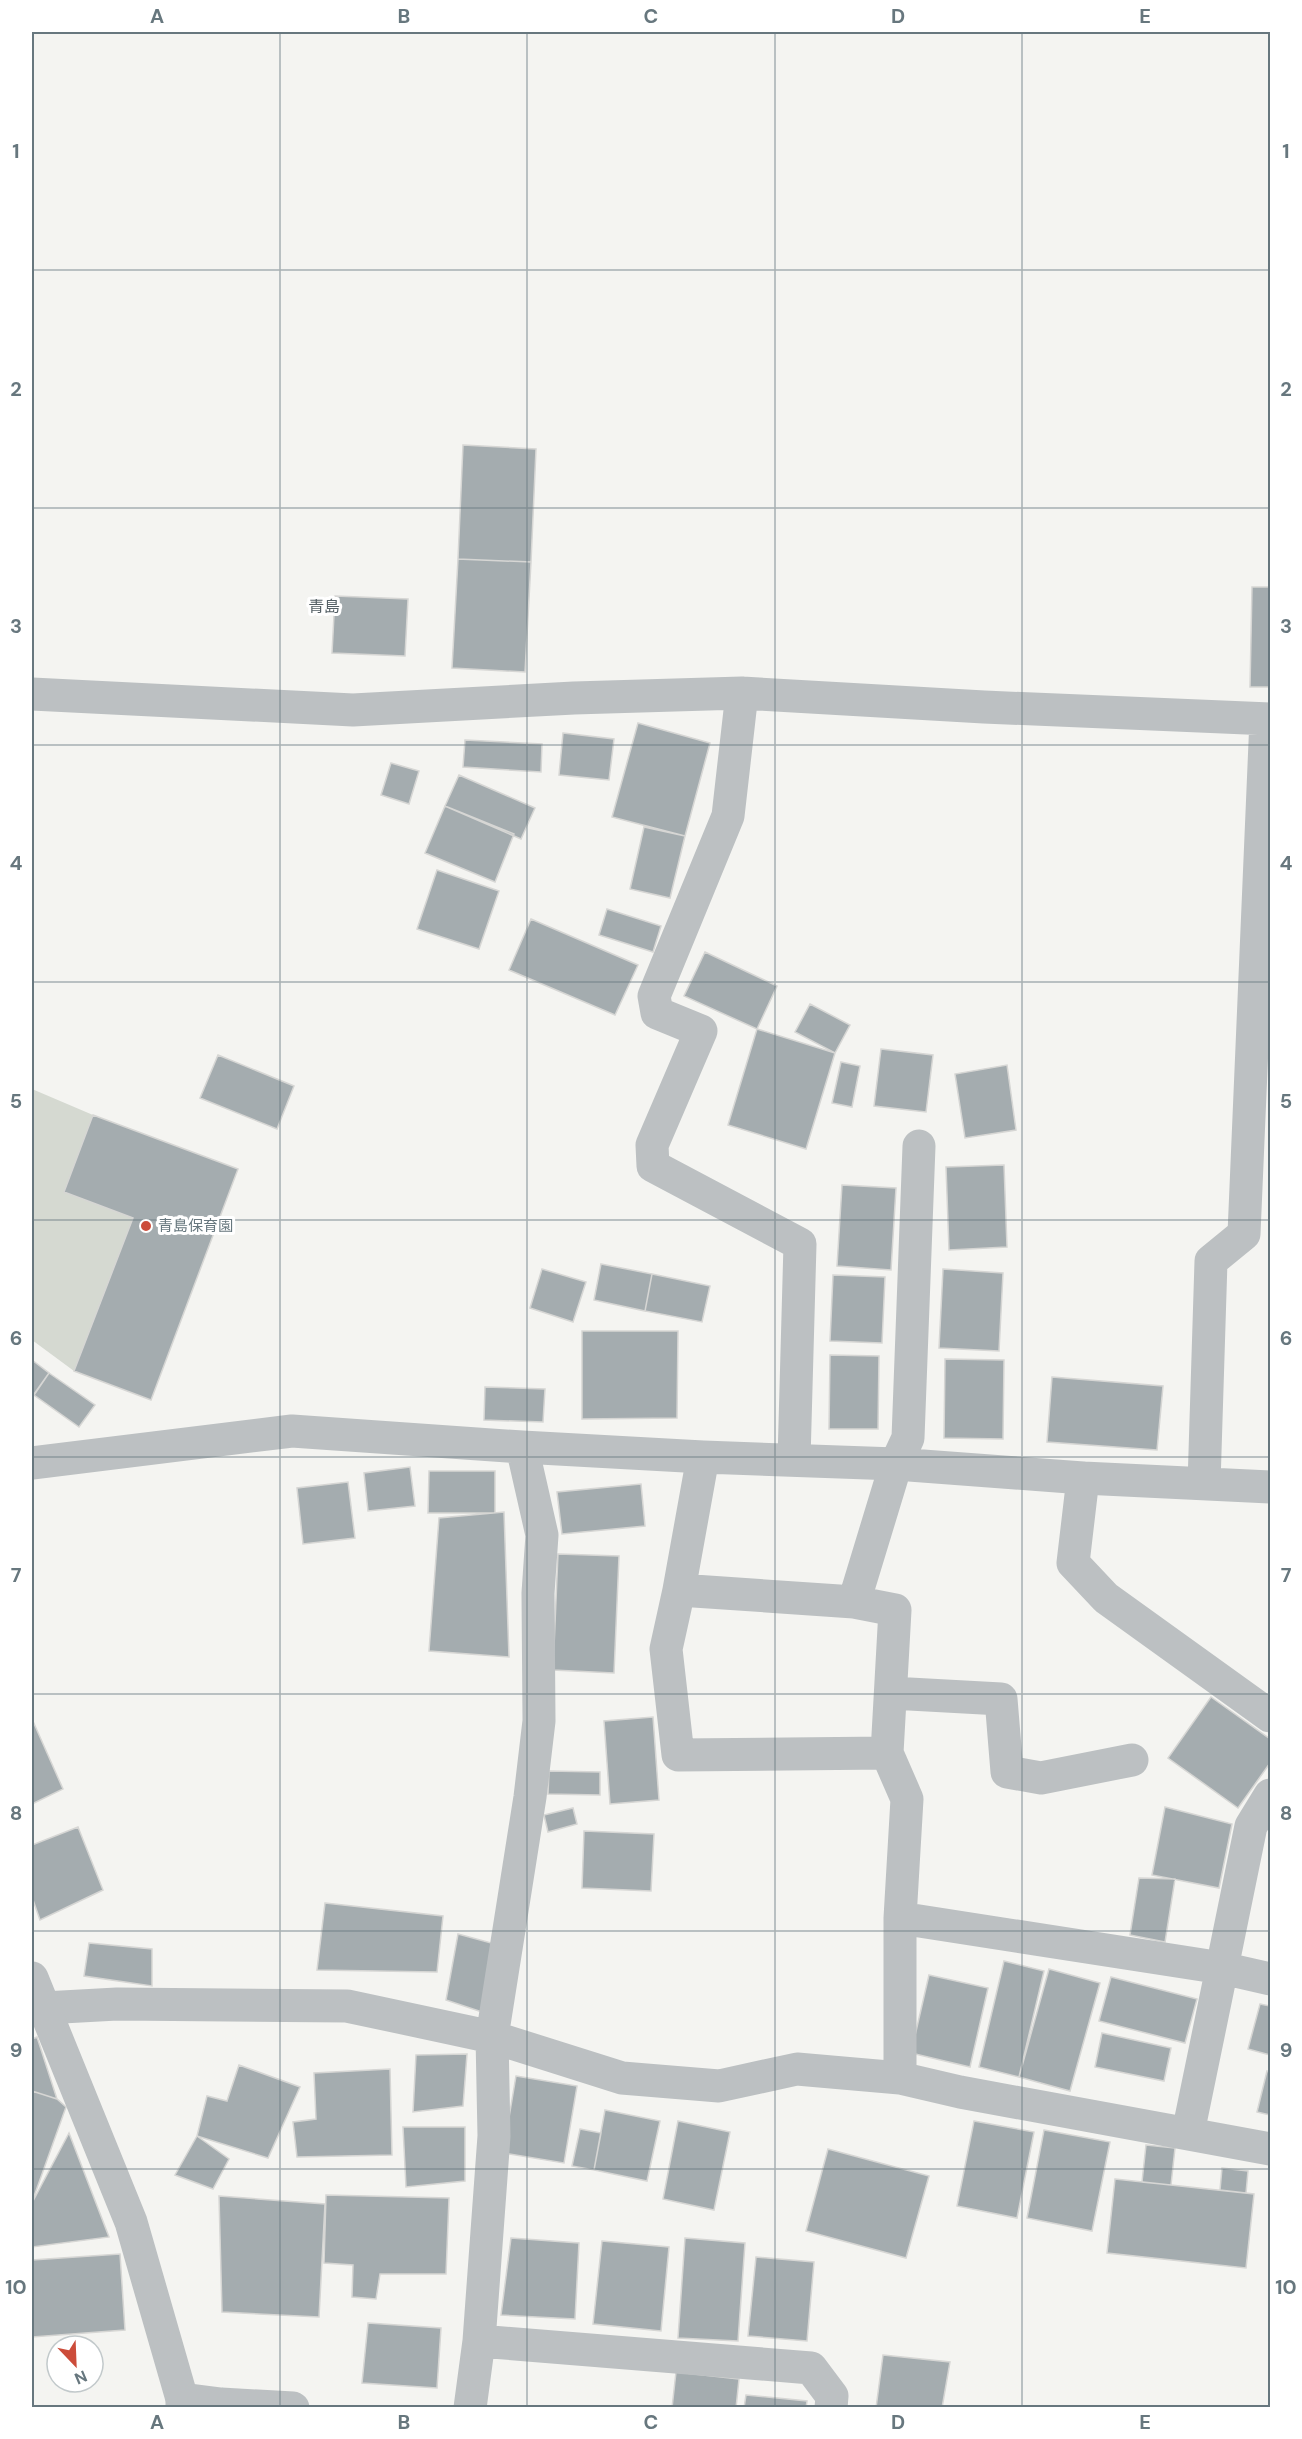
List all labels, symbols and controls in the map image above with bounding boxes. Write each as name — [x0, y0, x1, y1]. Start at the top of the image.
text: A — [150, 3, 164, 29]
text: B — [398, 3, 410, 29]
text: C — [644, 3, 658, 29]
text: D — [891, 3, 905, 29]
text: E — [1139, 3, 1151, 29]
text: 1 — [12, 138, 20, 164]
text: 1 — [1282, 138, 1290, 164]
text: 2 — [10, 376, 22, 402]
text: 2 — [1280, 376, 1292, 402]
district label: 青島 — [308, 596, 340, 617]
text: 3 — [10, 613, 22, 639]
text: 3 — [1280, 613, 1292, 639]
text: 4 — [10, 850, 23, 876]
text: 4 — [1280, 850, 1293, 876]
text: 5 — [10, 1088, 22, 1114]
text: 5 — [1280, 1088, 1292, 1114]
place label: 青島保育園 — [158, 1216, 233, 1236]
marker: 青島保育園 — [139, 1219, 153, 1233]
text: 6 — [10, 1325, 22, 1351]
text: 6 — [1280, 1325, 1292, 1351]
text: 7 — [11, 1562, 22, 1588]
text: 7 — [1281, 1562, 1292, 1588]
text: 8 — [10, 1800, 22, 1826]
text: 8 — [1280, 1800, 1292, 1826]
text: 9 — [10, 2037, 22, 2063]
text: 9 — [1280, 2037, 1292, 2063]
text: 10 — [5, 2274, 27, 2300]
text: 10 — [1275, 2274, 1297, 2300]
north arrow — [45, 2334, 105, 2394]
text: N — [71, 2365, 90, 2389]
text: A — [150, 2409, 164, 2435]
text: B — [398, 2409, 410, 2435]
text: C — [644, 2409, 658, 2435]
text: D — [891, 2409, 905, 2435]
text: E — [1139, 2409, 1151, 2435]

